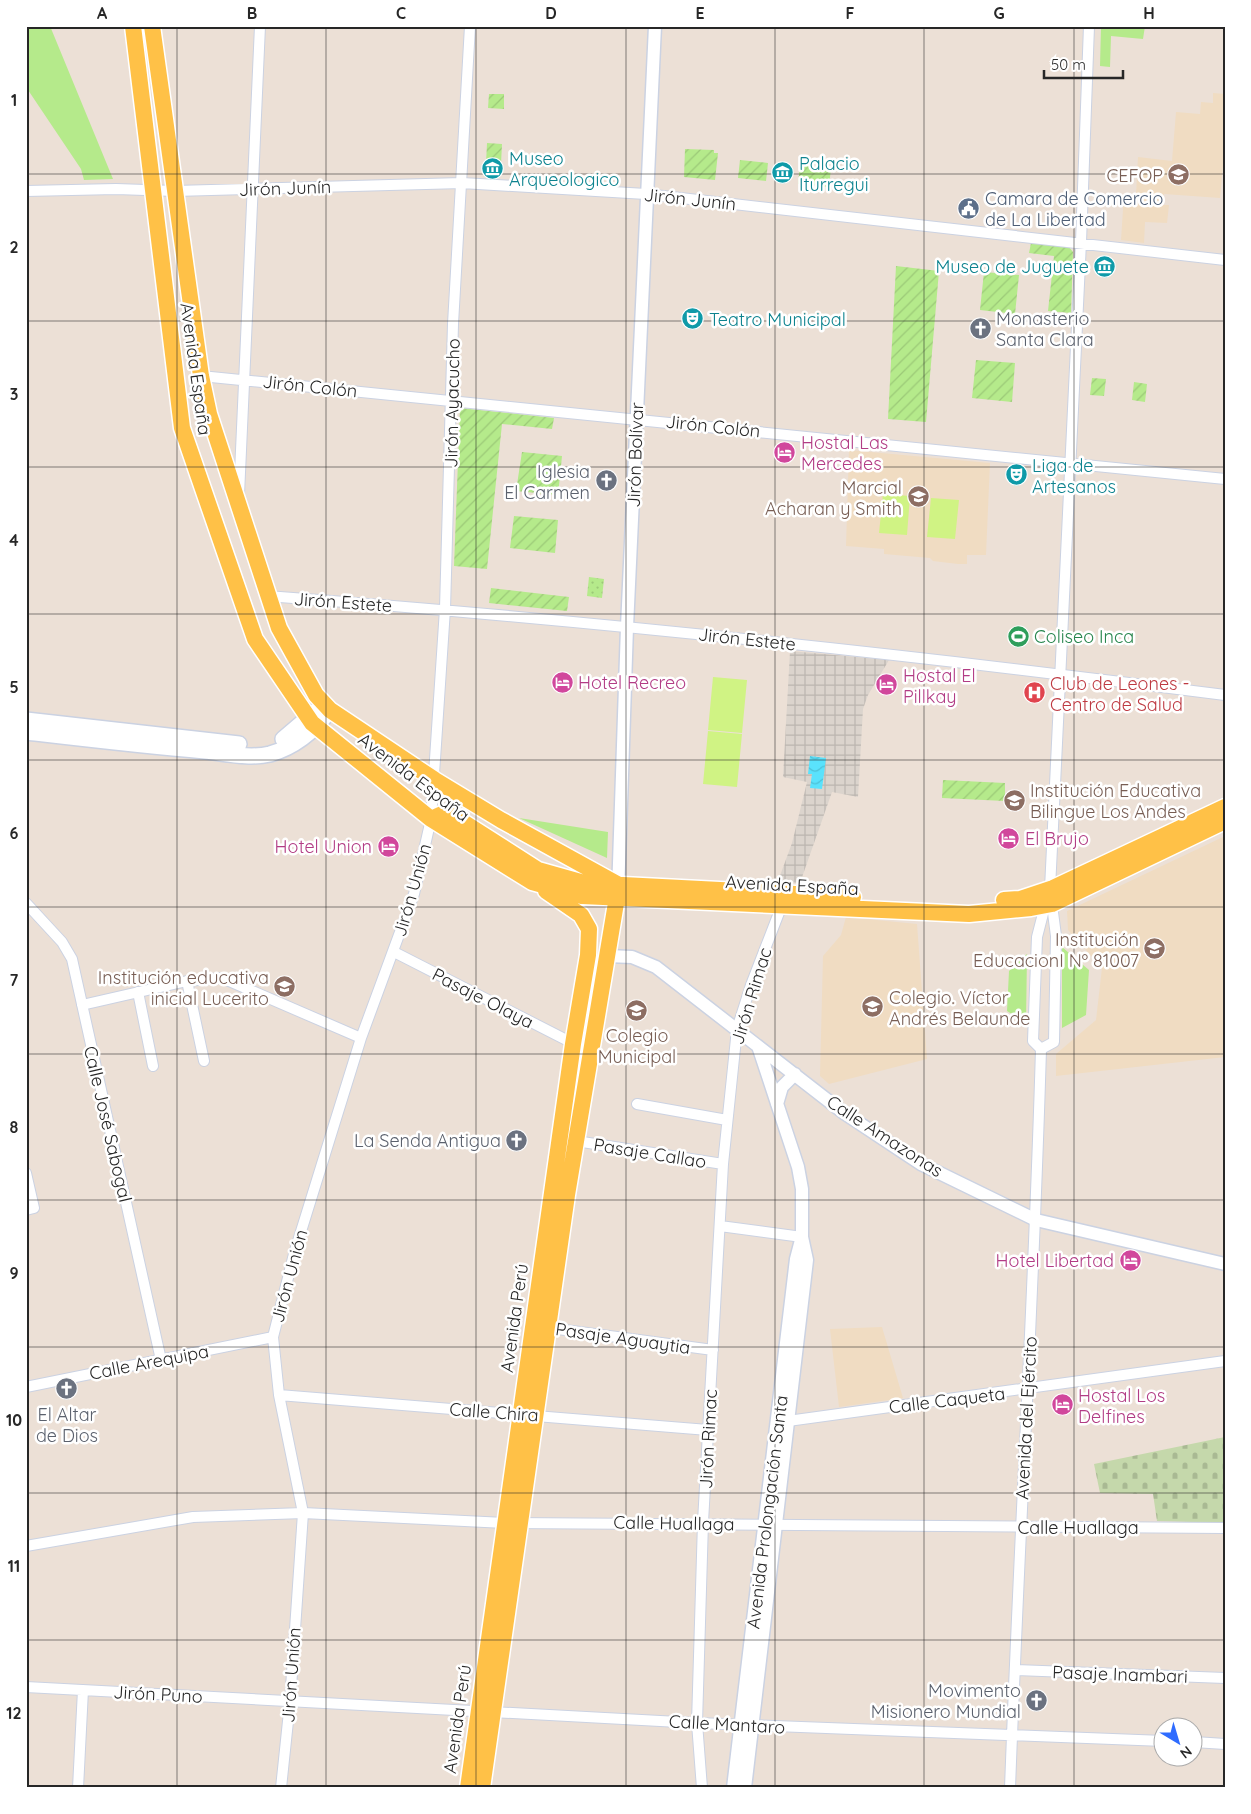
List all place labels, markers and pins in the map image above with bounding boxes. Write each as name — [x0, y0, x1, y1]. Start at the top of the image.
place label: Museo Arqueologico — [509, 147, 619, 191]
place label: Palacio Iturregui — [799, 152, 869, 196]
museum icon: Museo Arqueologico — [481, 156, 505, 180]
museum icon: Palacio Iturregui — [771, 161, 795, 185]
school or university icon: CEFOP — [1167, 163, 1191, 187]
place label: CEFOP — [1106, 164, 1163, 187]
place label: Camara de Comercio de La Libertad — [985, 187, 1163, 231]
public building icon: Camara de Comercio de La Libertad — [957, 196, 981, 220]
museum icon: Museo de Juguete — [1093, 254, 1117, 278]
place label: Museo de Juguete — [935, 255, 1089, 278]
theatre icon: Teatro Municipal — [681, 307, 705, 331]
place label: Monasterio Santa Clara — [996, 307, 1094, 351]
place label: Teatro Municipal — [709, 308, 846, 331]
church icon: Monasterio Santa Clara — [968, 316, 992, 340]
place label: Hostal Las Mercedes — [801, 431, 888, 475]
hotel icon: Hostal Las Mercedes — [773, 440, 797, 464]
place label: Liga de Artesanos — [1032, 454, 1116, 498]
place label: Iglesia El Carmen — [504, 460, 590, 504]
theatre icon: Liga de Artesanos — [1004, 463, 1028, 487]
church icon: Iglesia El Carmen — [594, 469, 618, 493]
place label: Marcial Acharan y Smith — [765, 476, 902, 520]
school or university icon: Marcial Acharan y Smith — [906, 485, 930, 509]
sports icon: Coliseo Inca — [1006, 624, 1030, 648]
place label: Coliseo Inca — [1034, 625, 1134, 648]
place label: Hostal El Pillkay — [903, 664, 976, 708]
hotel icon: Hotel Recreo — [550, 670, 574, 694]
place label: Hotel Recreo — [578, 671, 686, 694]
place label: Club de Leones - Centro de Salud — [1050, 672, 1189, 716]
hotel icon: Hostal El Pillkay — [875, 673, 899, 697]
hospital icon: Club de Leones - Centro de Salud — [1022, 681, 1046, 705]
place label: Institución Educativa Bilingue Los Andes — [1030, 779, 1201, 823]
school or university icon: Institución Educativa Bilingue Los Andes — [1002, 788, 1026, 812]
hotel icon: El Brujo — [997, 826, 1021, 850]
place label: El Brujo — [1025, 827, 1089, 850]
hotel icon: Hotel Union — [376, 834, 400, 858]
place label: Hotel Union — [275, 835, 372, 858]
place label: Institución EducacionI Nº 81007 — [973, 928, 1139, 972]
school or university icon: Institución EducacionI Nº 81007 — [1143, 937, 1167, 961]
place label: Institución educativa inicial Lucerito — [98, 966, 269, 1010]
school or university icon: Institución educativa inicial Lucerito — [273, 975, 297, 999]
place label: Colegio. Víctor Andrés Belaunde — [889, 986, 1030, 1030]
school or university icon: Colegio. Víctor Andrés Belaunde — [861, 995, 885, 1019]
school or university icon: Colegio Municipal — [625, 998, 649, 1022]
place label: Colegio Municipal — [598, 1024, 676, 1068]
church icon: La Senda Antigua — [505, 1128, 529, 1152]
place label: La Senda Antigua — [354, 1129, 501, 1152]
hotel icon: Hotel Libertad — [1118, 1248, 1142, 1272]
place label: Hotel Libertad — [996, 1249, 1114, 1272]
church icon: El Altar de Dios — [55, 1377, 79, 1401]
place label: Hostal Los Delfines — [1078, 1384, 1165, 1428]
hotel icon: Hostal Los Delfines — [1050, 1393, 1074, 1417]
place label: El Altar de Dios — [36, 1403, 98, 1447]
place label: Movimento Misionero Mundial — [871, 1679, 1021, 1723]
church icon: Movimento Misionero Mundial — [1025, 1688, 1049, 1712]

